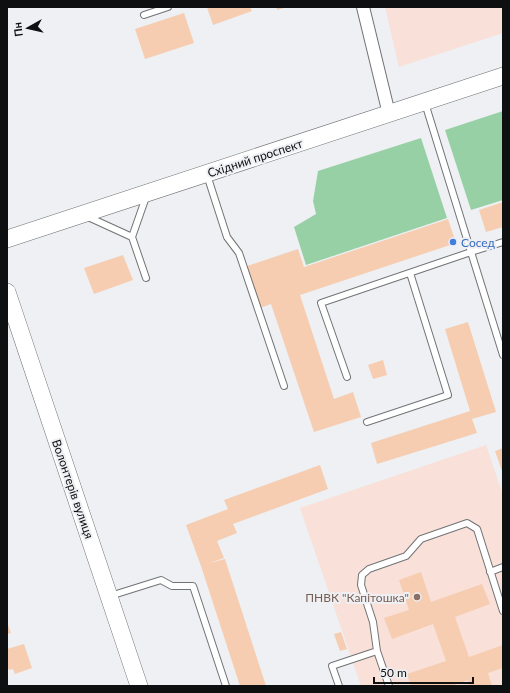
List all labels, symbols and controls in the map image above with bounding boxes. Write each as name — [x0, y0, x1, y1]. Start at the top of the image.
north arrow — [8, 8, 48, 48]
text: Пн — [10, 21, 25, 37]
street label: Східний проспект — [205, 136, 305, 180]
place label: Сосед — [461, 235, 496, 250]
marker: Сосед — [448, 237, 458, 247]
street label: Волонтерів вулиця — [49, 437, 97, 541]
place label: ПНВК "Капітошка" — [305, 590, 409, 605]
marker: ПНВК "Капітошка" — [412, 592, 422, 602]
scale bar — [374, 659, 473, 685]
text: 50 m — [380, 665, 407, 680]

